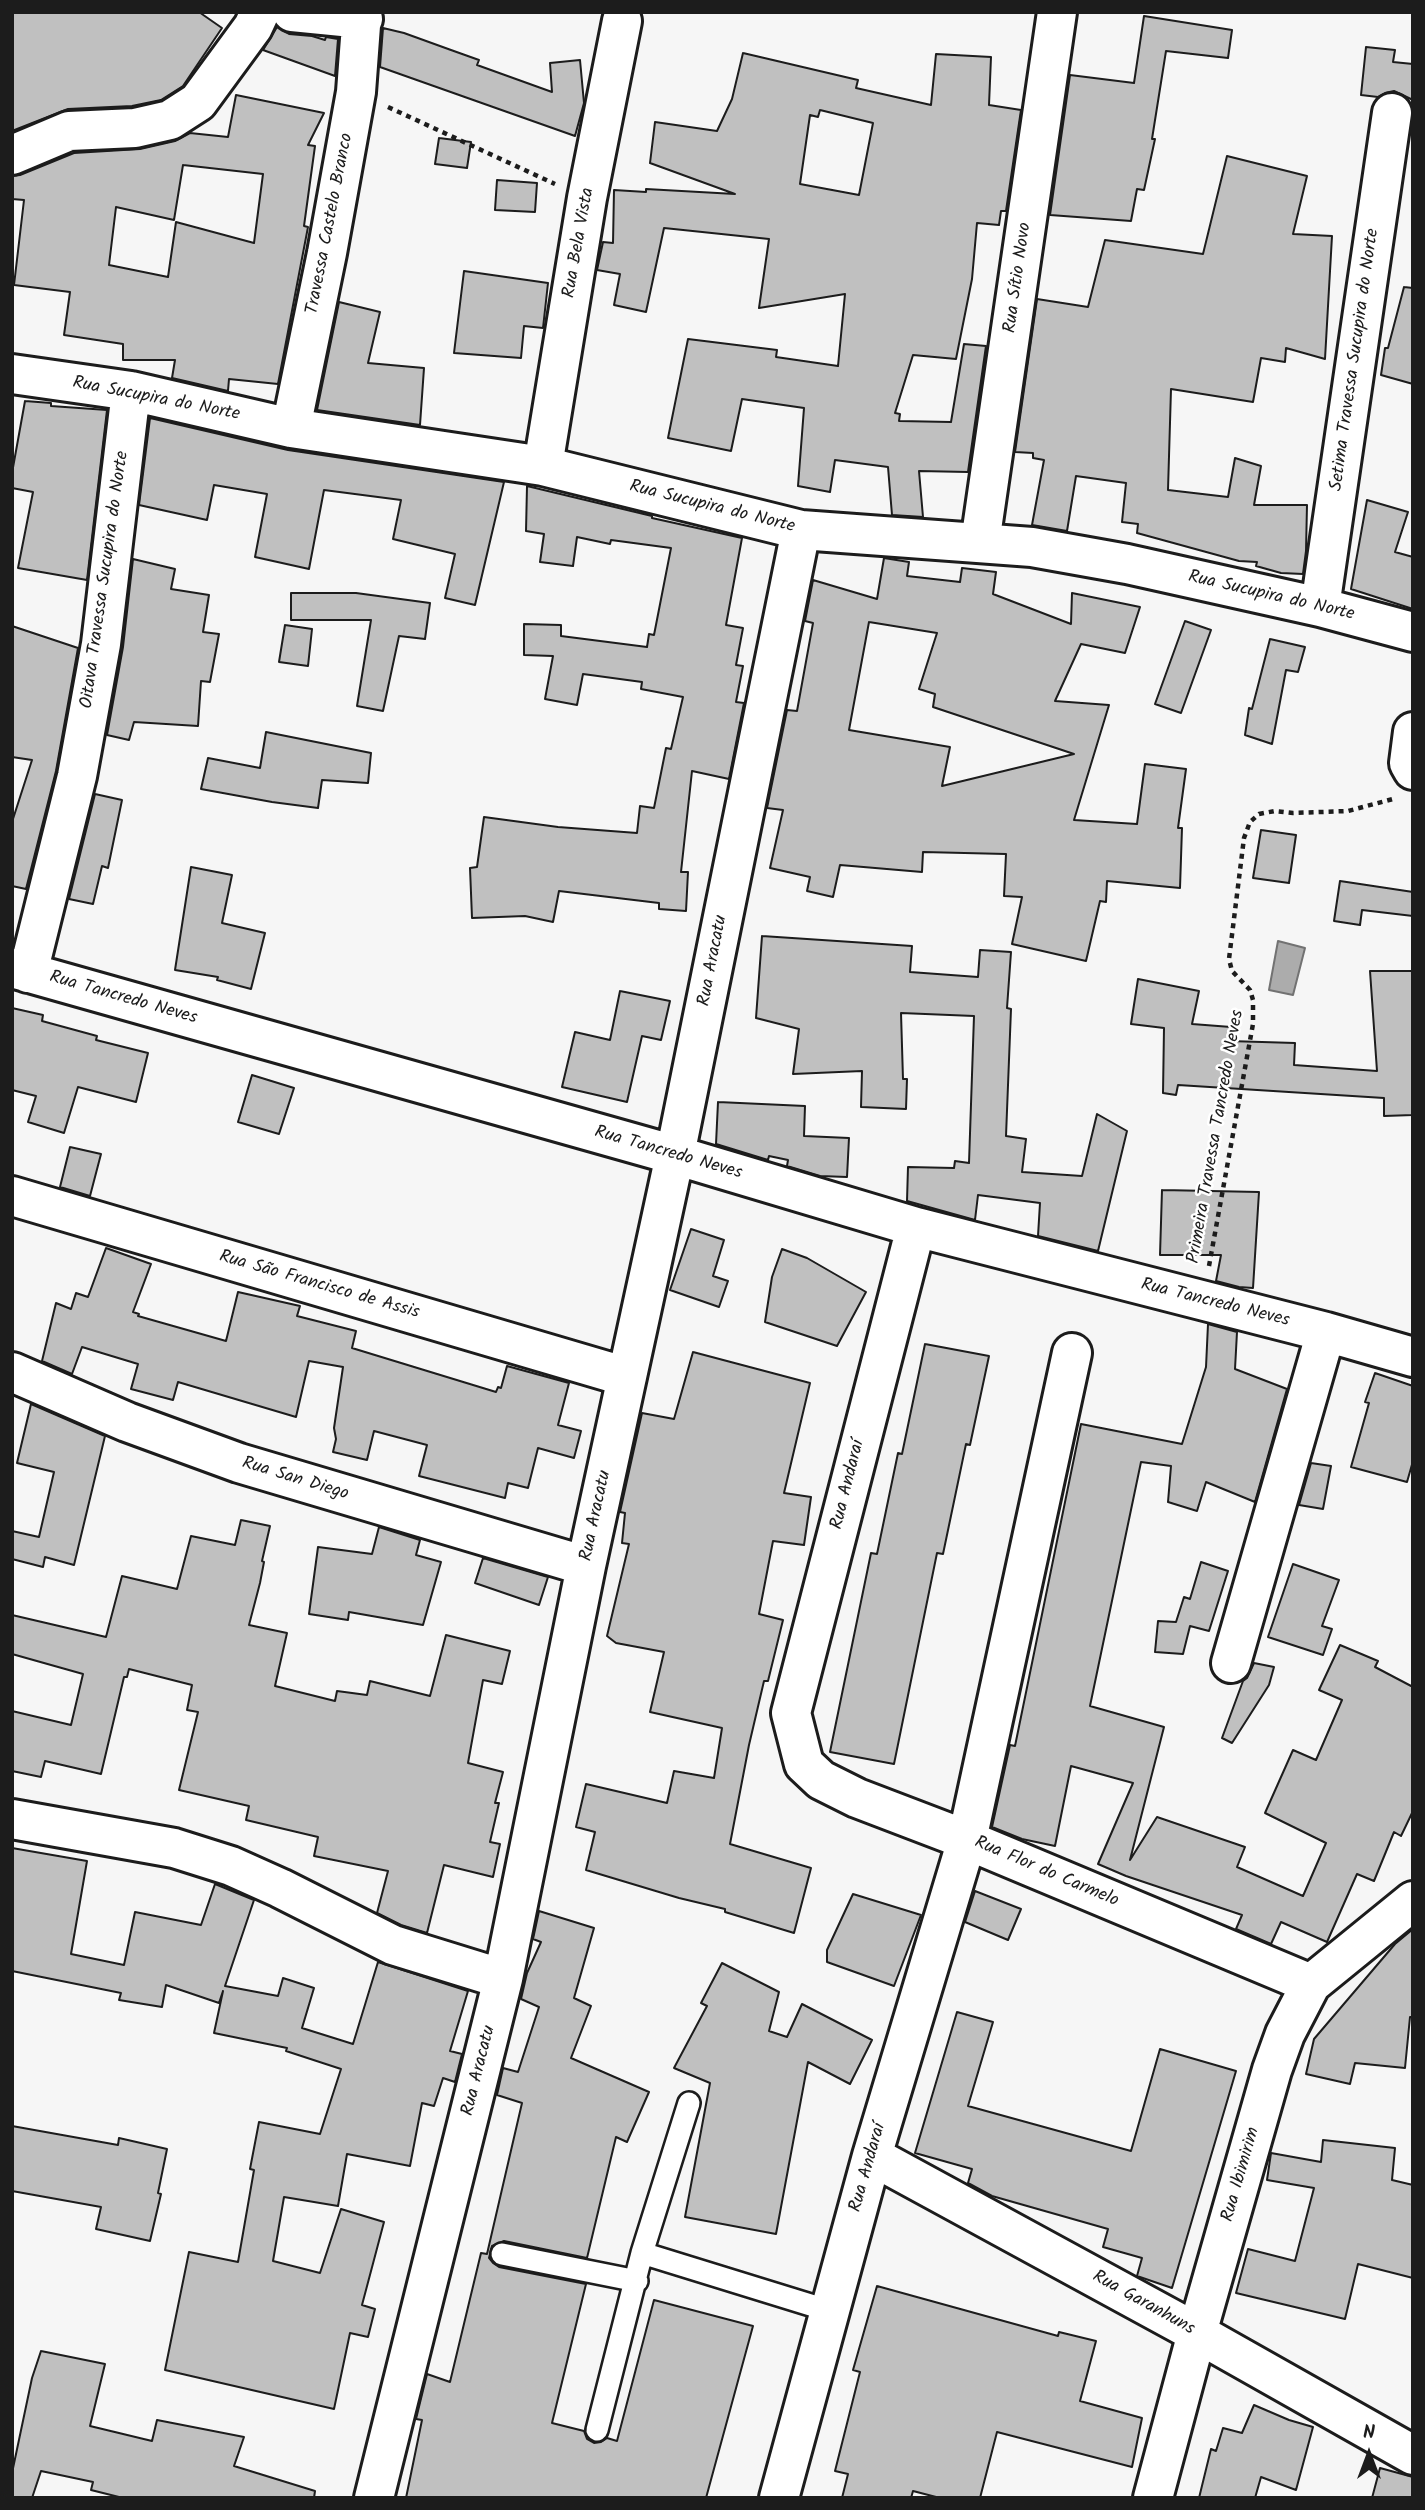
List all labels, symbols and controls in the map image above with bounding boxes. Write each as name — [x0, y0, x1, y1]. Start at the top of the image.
street label: Travessa Castelo Branco — [303, 132, 359, 316]
street label: Rua Bela Vista — [560, 186, 600, 300]
street label: Rua Sítio Novo — [1001, 221, 1037, 335]
street label: Setima Travessa Sucupira do Norte — [1327, 227, 1385, 493]
street label: Rua Sucupira do Norte — [71, 373, 241, 427]
street label: Oitava Travessa Sucupira do Norte — [77, 450, 135, 710]
street label: Rua Sucupira do Norte — [627, 477, 797, 539]
street label: Rua Sucupira do Norte — [1186, 567, 1356, 627]
street label: Rua Aracatu — [695, 914, 733, 1008]
street label: Rua Tancredo Neves — [47, 968, 199, 1030]
street label: Primeira Travessa Tancredo Neves — [1184, 1009, 1250, 1265]
street label: Rua Tancredo Neves — [592, 1123, 744, 1185]
street label: Rua São Francisco de Assis — [216, 1247, 422, 1325]
street label: Rua Tancredo Neves — [1138, 1275, 1292, 1333]
street label: Rua Andaraí — [827, 1438, 871, 1532]
street label: Rua San Diego — [239, 1454, 351, 1506]
street label: Rua Aracatu — [577, 1469, 617, 1563]
street label: Rua Flor do Carmelo — [971, 1833, 1121, 1913]
street label: Rua Aracatu — [458, 2024, 502, 2118]
street label: Rua Andaraí — [846, 2121, 892, 2215]
street label: Rua Ibimirim — [1218, 2125, 1266, 2225]
street label: Rua Garanhuns — [1088, 2267, 1198, 2341]
text: N — [1363, 2418, 1375, 2448]
north arrow — [1334, 2419, 1404, 2489]

